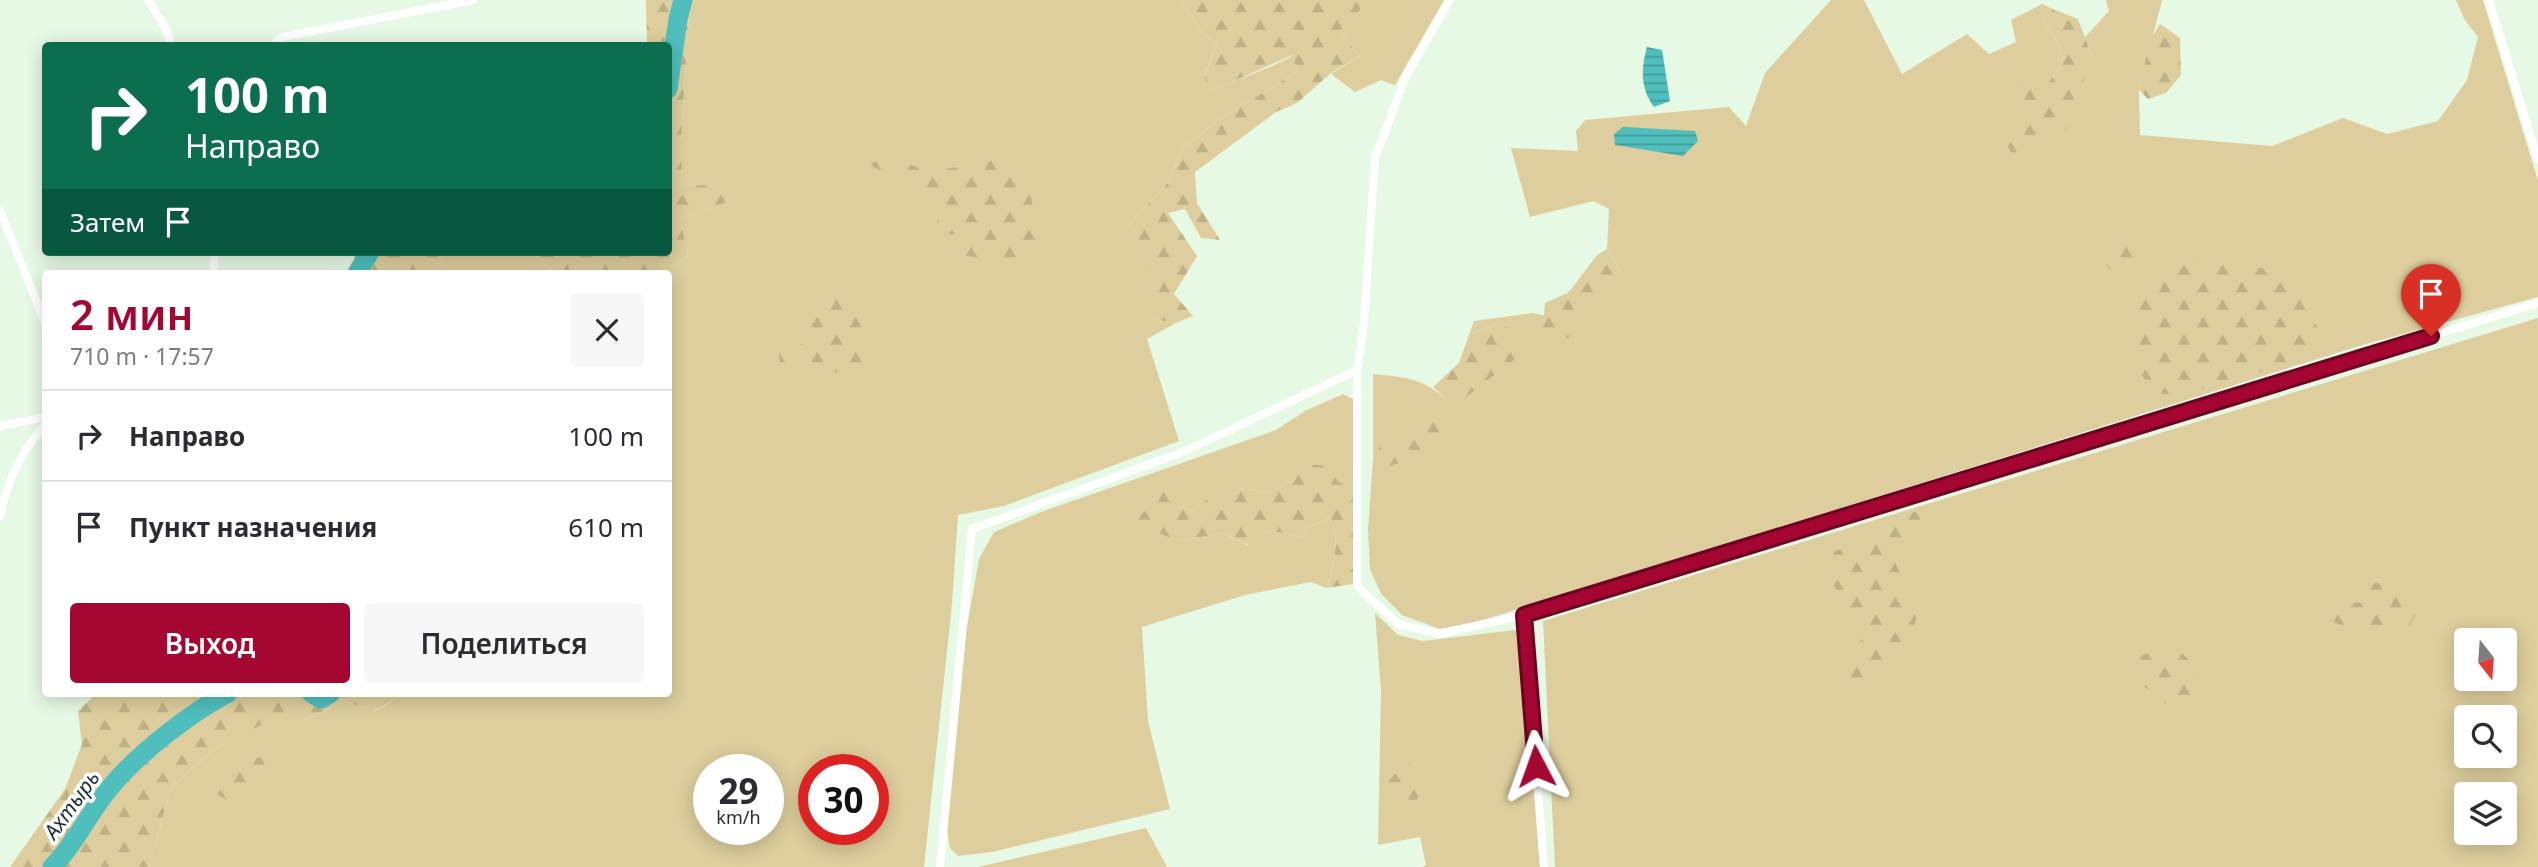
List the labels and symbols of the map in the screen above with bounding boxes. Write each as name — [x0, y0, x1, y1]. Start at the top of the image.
pin — [2401, 264, 2461, 336]
north arrow — [2454, 628, 2516, 691]
position arrow — [1499, 729, 1573, 803]
speed limit sign: 30 — [798, 754, 889, 845]
water label: Ахтырь — [36, 765, 105, 846]

